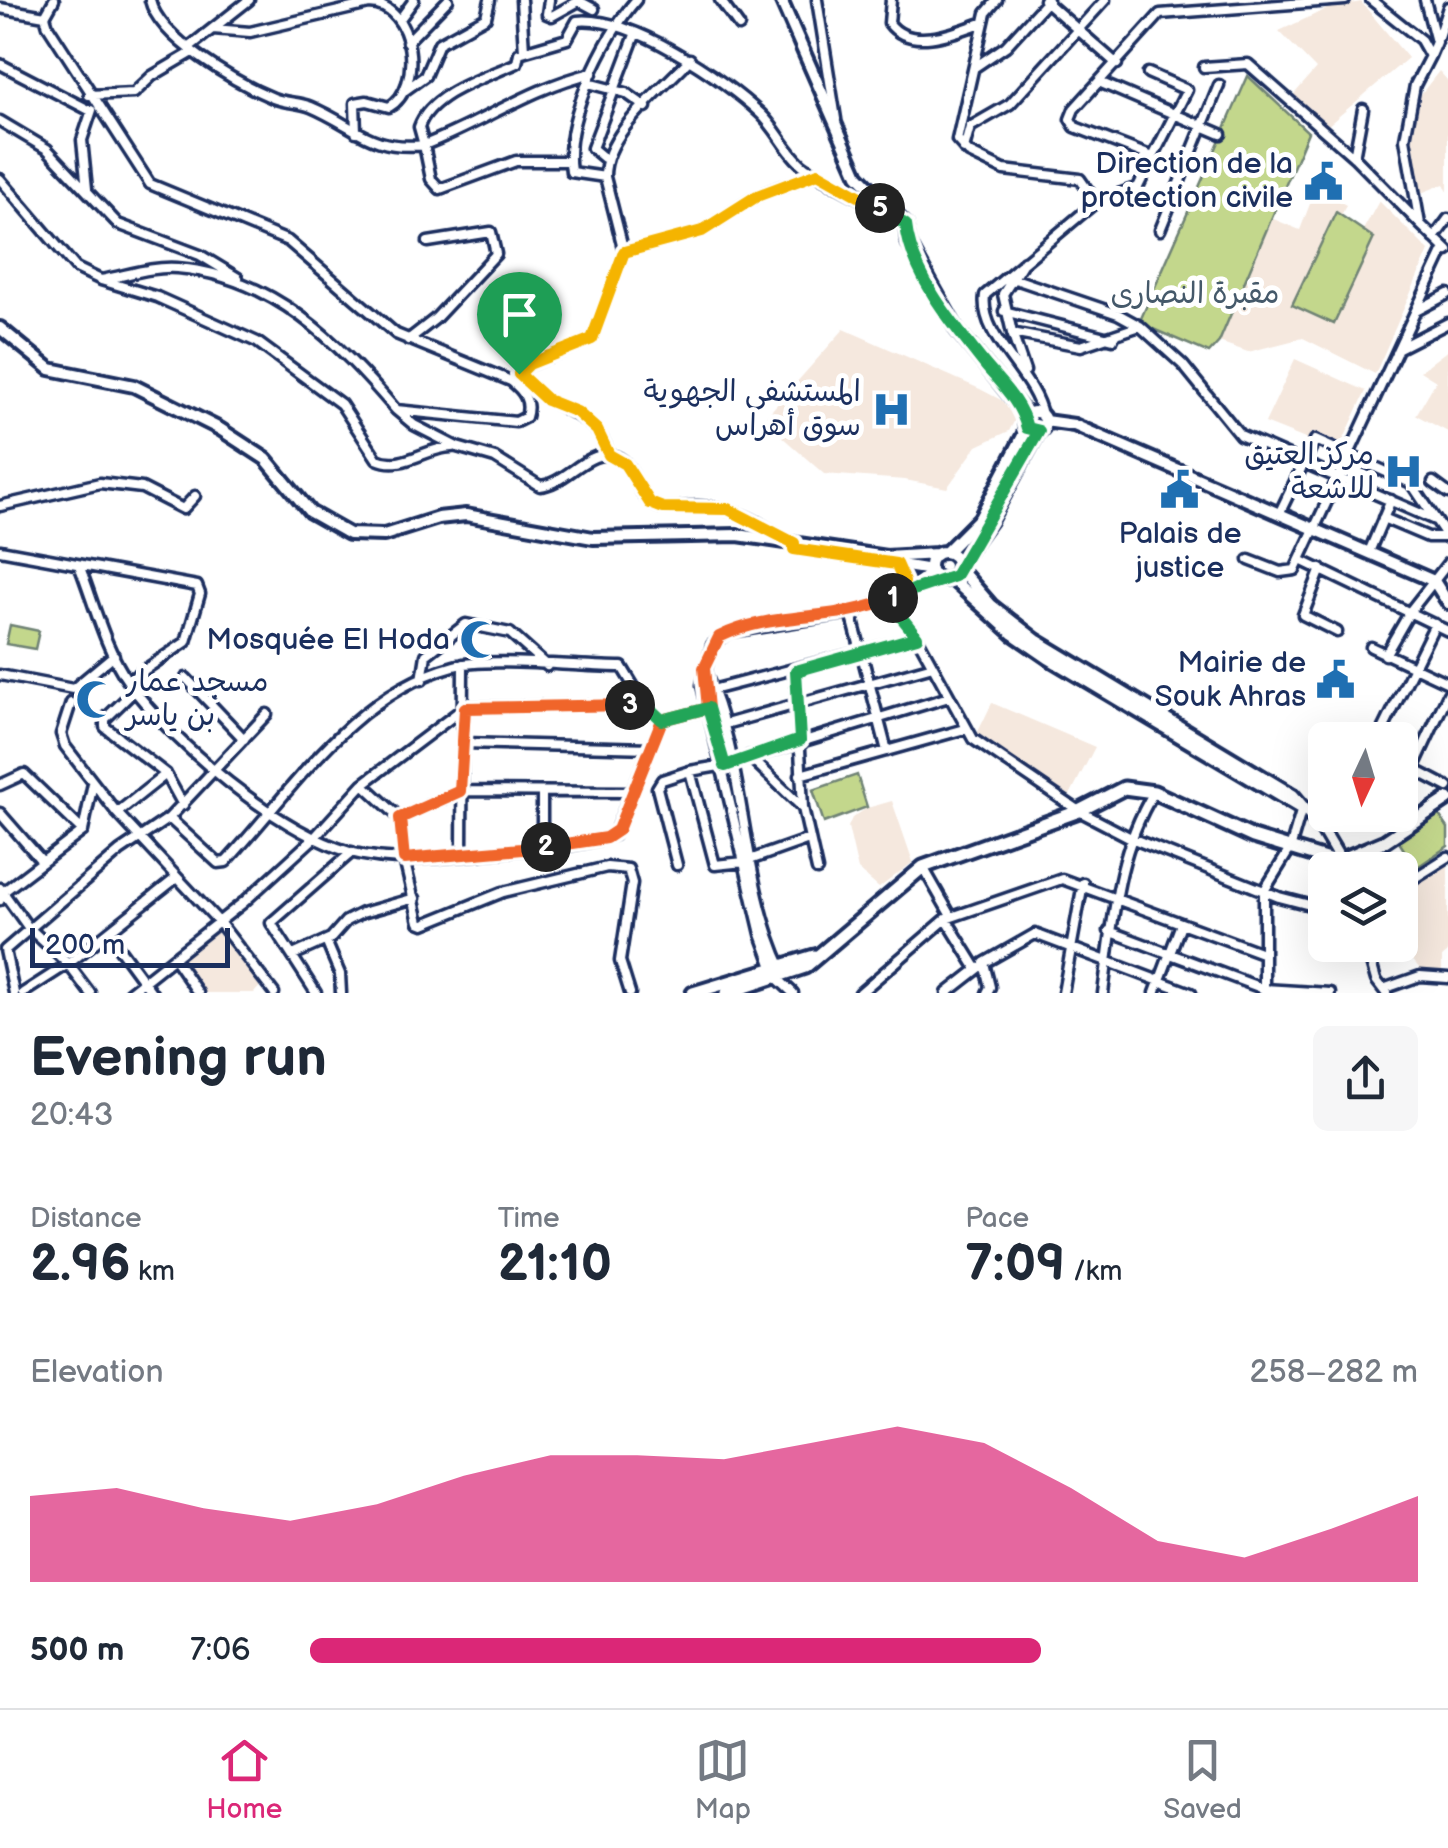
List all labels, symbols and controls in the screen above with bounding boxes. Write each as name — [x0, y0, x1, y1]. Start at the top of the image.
place label: Direction de la protection civile — [1081, 146, 1293, 216]
public building icon: Direction de la protection civile — [1302, 160, 1344, 202]
pin: 5 — [855, 183, 905, 233]
text: 5 — [872, 191, 888, 224]
pin — [477, 272, 562, 375]
park label: مقبرة النصارى — [1111, 276, 1279, 312]
icon: arrive — [492, 287, 547, 342]
place label: المستشفى الجهوية سوق أهراس — [643, 374, 861, 444]
hospital icon: المستشفى الجهوية سوق أهراس — [870, 388, 912, 430]
place label: مركز العتيق للاشعة — [1244, 437, 1374, 507]
hospital icon: مركز العتيق للاشعة — [1383, 451, 1425, 493]
public building icon: Palais de justice — [1159, 469, 1201, 511]
place label: Palais de justice — [1118, 516, 1242, 586]
pin: 1 — [868, 573, 918, 623]
text: 1 — [887, 581, 899, 614]
mosque icon: Mosquée El Hoda — [459, 619, 501, 661]
place label: Mosquée El Hoda — [206, 622, 450, 658]
place label: Mairie de Souk Ahras — [1155, 645, 1306, 715]
public building icon: Mairie de Souk Ahras — [1315, 659, 1357, 701]
place label: مسجد عمار بن ياسر — [123, 664, 268, 734]
mosque icon: مسجد عمار بن ياسر — [75, 678, 117, 720]
pin: 3 — [605, 680, 655, 730]
text: 3 — [622, 688, 638, 721]
north arrow — [1308, 722, 1418, 832]
map controls — [1308, 722, 1418, 962]
pin: 2 — [521, 822, 571, 872]
text: 2 — [538, 830, 554, 863]
button: layers — [1308, 852, 1418, 962]
scale bar — [30, 923, 230, 968]
text: 200 m — [45, 929, 125, 962]
text: Evening run — [30, 1025, 327, 1092]
button: share — [1313, 1026, 1418, 1131]
text: 20:43 — [30, 1096, 113, 1135]
text: Distance — [30, 1202, 142, 1235]
text: Time — [498, 1202, 560, 1235]
text: Pace — [965, 1202, 1029, 1235]
text: 2.96 — [30, 1235, 131, 1295]
text: 21:10 — [498, 1235, 612, 1295]
text: 7:09 — [965, 1235, 1065, 1295]
text: km — [131, 1255, 175, 1288]
text: /km — [1065, 1255, 1122, 1288]
text: Elevation — [30, 1353, 163, 1392]
text: 258–282 m — [1250, 1353, 1418, 1392]
text: 500 m — [30, 1631, 124, 1670]
text: 7:06 — [190, 1631, 251, 1670]
tab: Home — [206, 1733, 282, 1826]
tab: Map — [695, 1733, 751, 1826]
tab: Saved — [1163, 1733, 1242, 1826]

